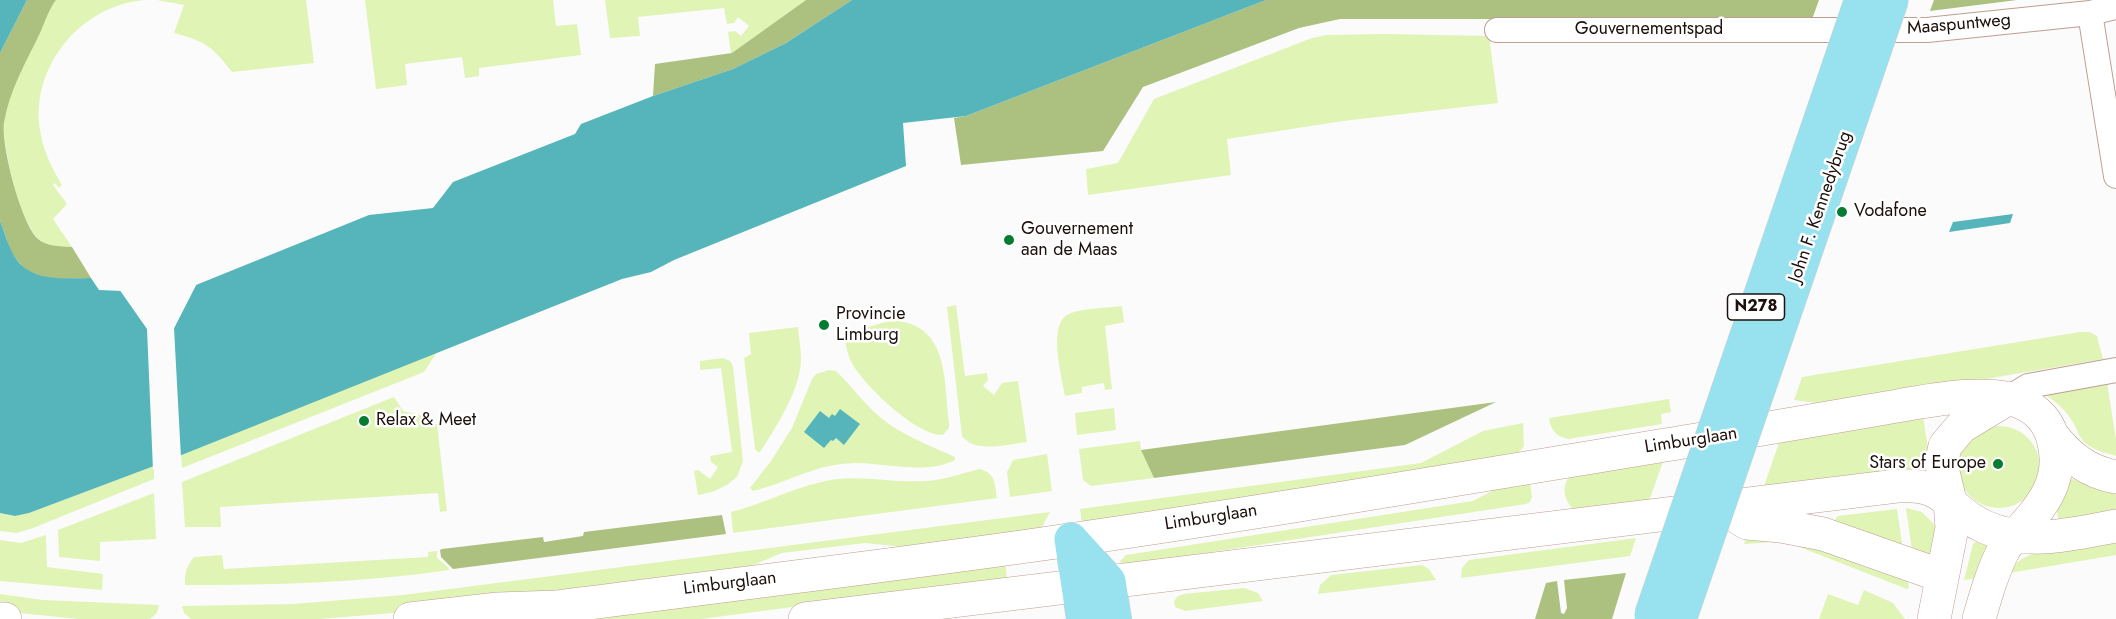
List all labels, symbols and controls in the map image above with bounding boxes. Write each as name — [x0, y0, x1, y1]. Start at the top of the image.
street label: Maaspuntweg — [1906, 10, 2012, 40]
street label: Gouvernementspad — [1575, 19, 1723, 41]
street label: John F. Kennedybrug — [1785, 129, 1857, 285]
place label: Vodafone — [1854, 201, 1927, 223]
marker: Vodafone — [1835, 205, 1849, 219]
place label: Gouvernement aan de Maas — [1021, 219, 1133, 262]
marker: Gouvernement aan de Maas — [1002, 233, 1016, 247]
road number: N278 — [1728, 294, 1784, 320]
place label: Provincie Limburg — [836, 304, 906, 346]
marker: Provincie Limburg — [817, 318, 831, 332]
place label: Relax & Meet — [376, 410, 476, 432]
marker: Relax & Meet — [357, 414, 371, 428]
street label: Limburglaan — [1643, 423, 1739, 459]
place label: Stars of Europe — [1869, 453, 1986, 475]
marker: Stars of Europe — [1991, 457, 2005, 471]
street label: Limburglaan — [1163, 500, 1259, 536]
street label: Limburglaan — [682, 568, 778, 600]

